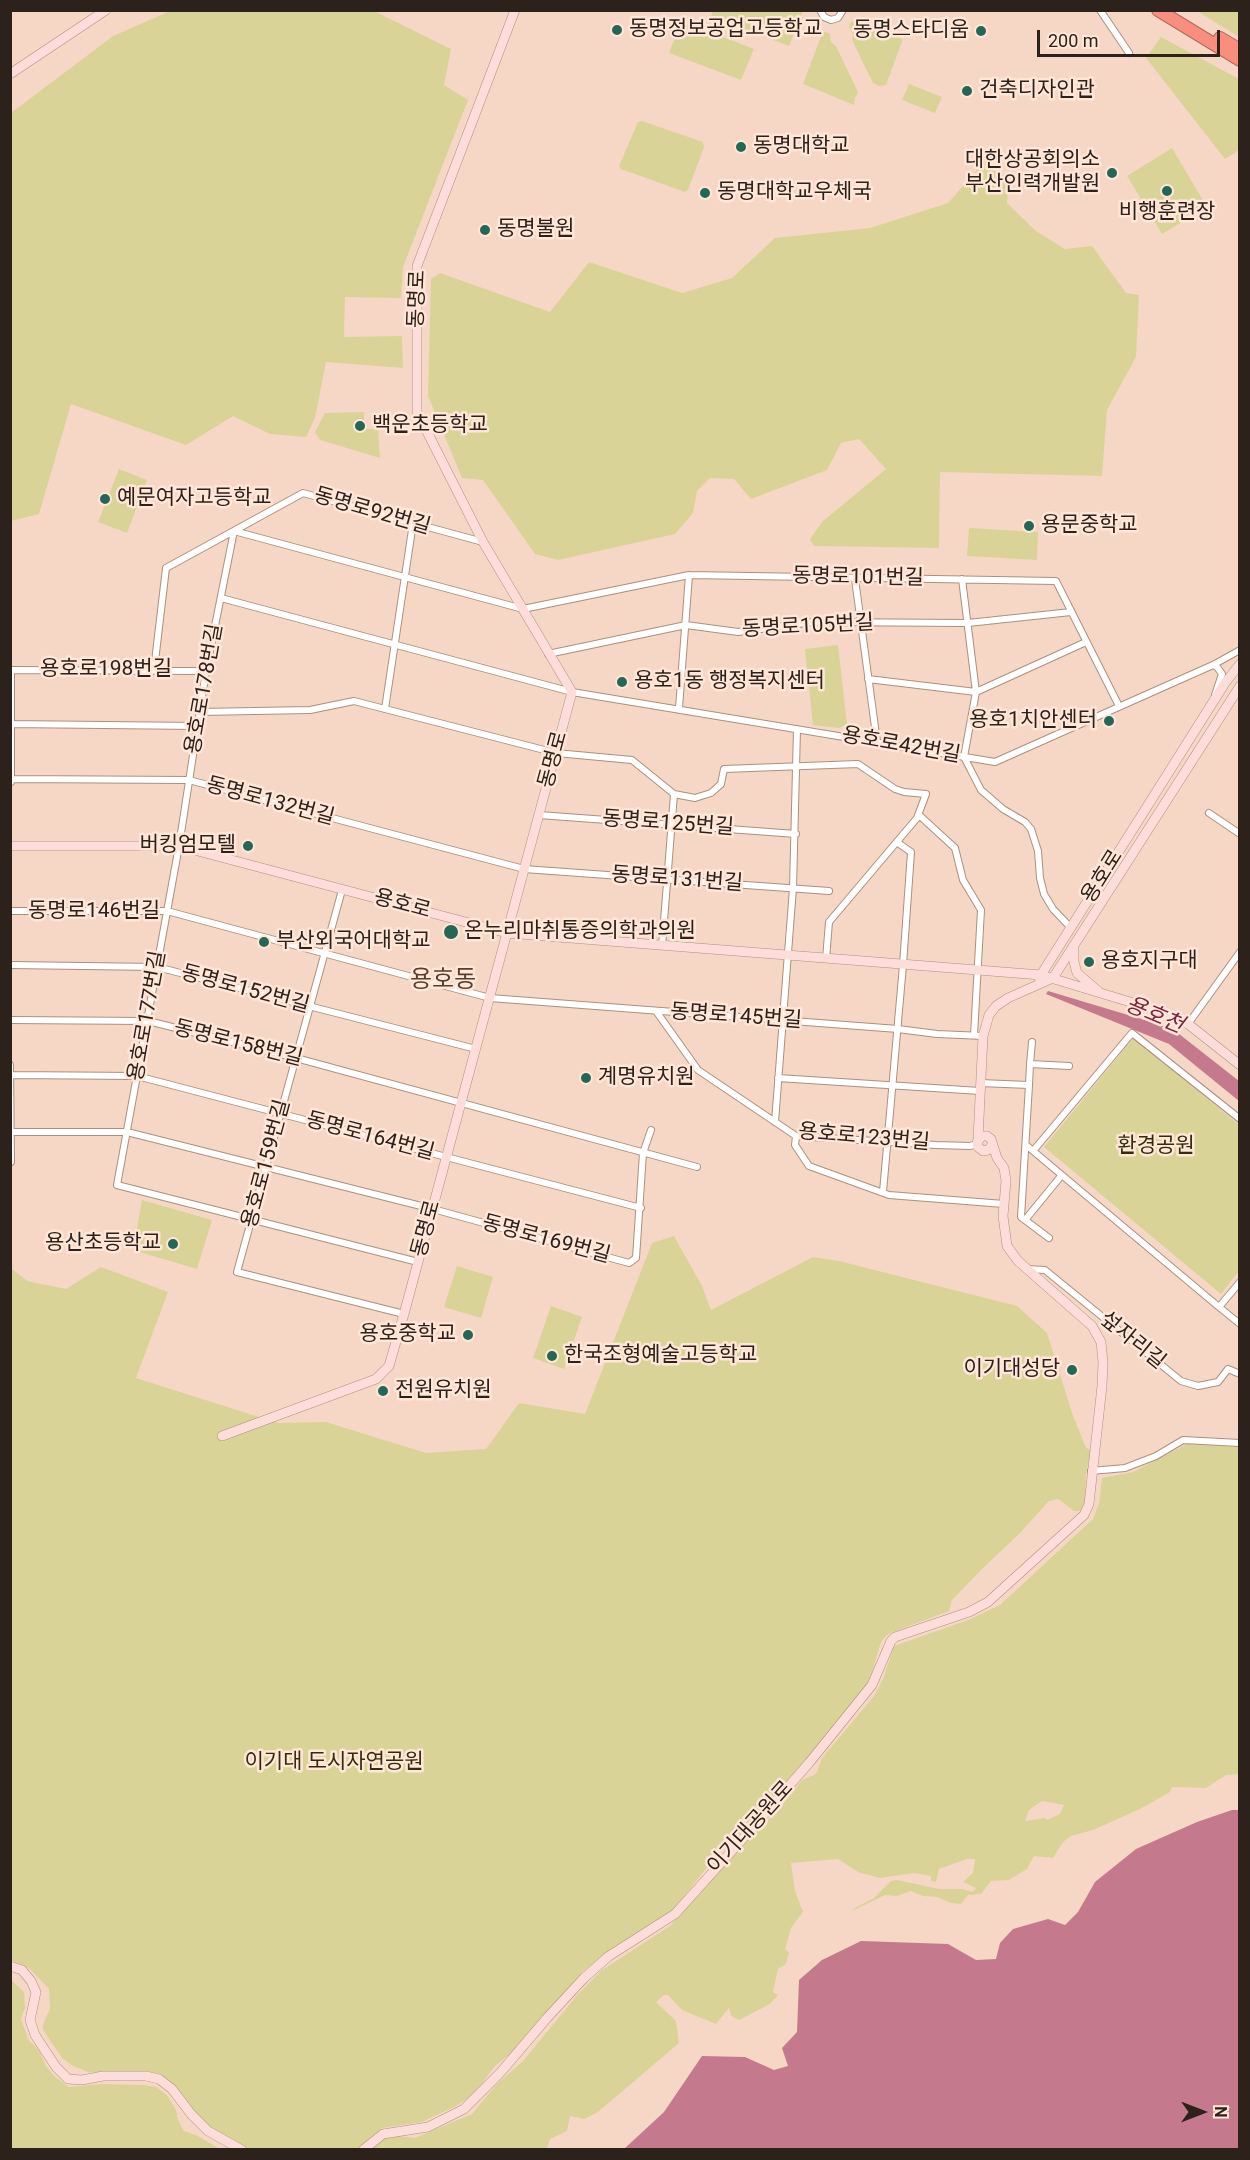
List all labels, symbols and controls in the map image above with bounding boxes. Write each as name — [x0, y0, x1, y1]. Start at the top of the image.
place label: 동명정보공업고등학교 — [629, 17, 822, 43]
place label: 동명스타디움 — [853, 18, 969, 44]
scale bar — [1040, 18, 1223, 56]
marker: 동명정보공업고등학교 — [610, 23, 624, 37]
marker: 동명스타디움 — [974, 24, 988, 38]
text: 200 m — [1048, 30, 1099, 51]
place label: 건축디자인관 — [979, 78, 1095, 104]
marker: 건축디자인관 — [960, 84, 974, 98]
place label: 동명대학교 — [753, 134, 850, 160]
marker: 동명대학교 — [734, 140, 748, 154]
place label: 대한상공회의소 부산인력개발원 — [965, 148, 1100, 198]
marker: 대한상공회의소 부산인력개발원 — [1105, 166, 1119, 180]
place label: 동명대학교우체국 — [717, 180, 872, 206]
marker: 비행훈련장 — [1160, 184, 1174, 198]
marker: 동명대학교우체국 — [698, 186, 712, 200]
place label: 비행훈련장 — [1119, 200, 1215, 226]
place label: 동명불원 — [497, 217, 574, 243]
marker: 동명불원 — [478, 223, 492, 237]
street label: 동명로 — [404, 270, 432, 328]
place label: 백운초등학교 — [372, 413, 488, 439]
marker: 백운초등학교 — [353, 419, 367, 433]
street label: 동명로92번길 — [311, 483, 433, 541]
place label: 예문여자고등학교 — [117, 486, 272, 512]
marker: 예문여자고등학교 — [98, 492, 112, 506]
place label: 용문중학교 — [1041, 513, 1138, 539]
marker: 용문중학교 — [1022, 519, 1036, 533]
street label: 동명로101번길 — [792, 564, 924, 592]
street label: 동명로105번길 — [741, 611, 875, 643]
street label: 용호로178번길 — [181, 622, 229, 756]
street label: 용호로198번길 — [40, 657, 172, 683]
place label: 용호1동 행정복지센터 — [634, 669, 825, 695]
marker: 용호1동 행정복지센터 — [615, 675, 629, 689]
place label: 용호1치안센터 — [969, 708, 1097, 734]
marker: 용호1치안센터 — [1102, 714, 1116, 728]
street label: 용호로42번길 — [840, 723, 962, 769]
street label: 동명로 — [534, 729, 574, 791]
street label: 동명로132번길 — [203, 773, 337, 831]
street label: 동명로125번길 — [601, 807, 735, 841]
place label: 버킹엄모텔 — [139, 833, 236, 859]
marker: 버킹엄모텔 — [241, 839, 255, 853]
street label: 용호로 — [1077, 846, 1129, 908]
street label: 동명로131번길 — [610, 863, 744, 897]
street label: 용호로 — [371, 885, 433, 925]
street label: 동명로146번길 — [28, 899, 160, 925]
place label: 온누리마취통증의학과의원 — [464, 919, 696, 945]
marker: 온누리마취통증의학과의원 — [442, 923, 460, 941]
place label: 부산외국어대학교 — [276, 929, 431, 955]
marker: 부산외국어대학교 — [257, 935, 271, 949]
street label: 용호로177번길 — [124, 949, 172, 1083]
place label: 용호지구대 — [1101, 949, 1198, 975]
marker: 용호지구대 — [1082, 955, 1096, 969]
street label: 동명로152번길 — [178, 961, 312, 1019]
district label: 용호동 — [410, 967, 476, 995]
water label: 용호천 — [1121, 992, 1187, 1040]
street label: 동명로145번길 — [669, 1000, 803, 1034]
street label: 동명로158번길 — [171, 1016, 305, 1072]
place label: 계명유치원 — [598, 1065, 695, 1091]
marker: 계명유치원 — [579, 1071, 593, 1085]
street label: 용호로159번길 — [238, 1097, 296, 1231]
street label: 동명로164번길 — [303, 1108, 437, 1166]
street label: 용호로123번길 — [797, 1120, 931, 1156]
park label: 환경공원 — [1117, 1134, 1195, 1160]
street label: 동명로 — [407, 1198, 447, 1260]
street label: 동명로169번길 — [479, 1211, 613, 1269]
place label: 용산초등학교 — [45, 1231, 161, 1257]
marker: 용산초등학교 — [166, 1237, 180, 1251]
street label: 섶자리길 — [1094, 1307, 1170, 1375]
place label: 용호중학교 — [359, 1322, 456, 1348]
marker: 용호중학교 — [461, 1328, 475, 1342]
place label: 한국조형예술고등학교 — [564, 1343, 757, 1369]
marker: 한국조형예술고등학교 — [545, 1349, 559, 1363]
place label: 이기대성당 — [963, 1357, 1060, 1383]
marker: 이기대성당 — [1065, 1363, 1079, 1377]
place label: 전원유치원 — [395, 1378, 492, 1404]
marker: 전원유치원 — [376, 1384, 390, 1398]
park label: 이기대 도시자연공원 — [244, 1750, 424, 1776]
street label: 이기대공원로 — [703, 1776, 799, 1880]
north arrow — [1172, 2082, 1232, 2142]
text: N — [1211, 2106, 1230, 2118]

